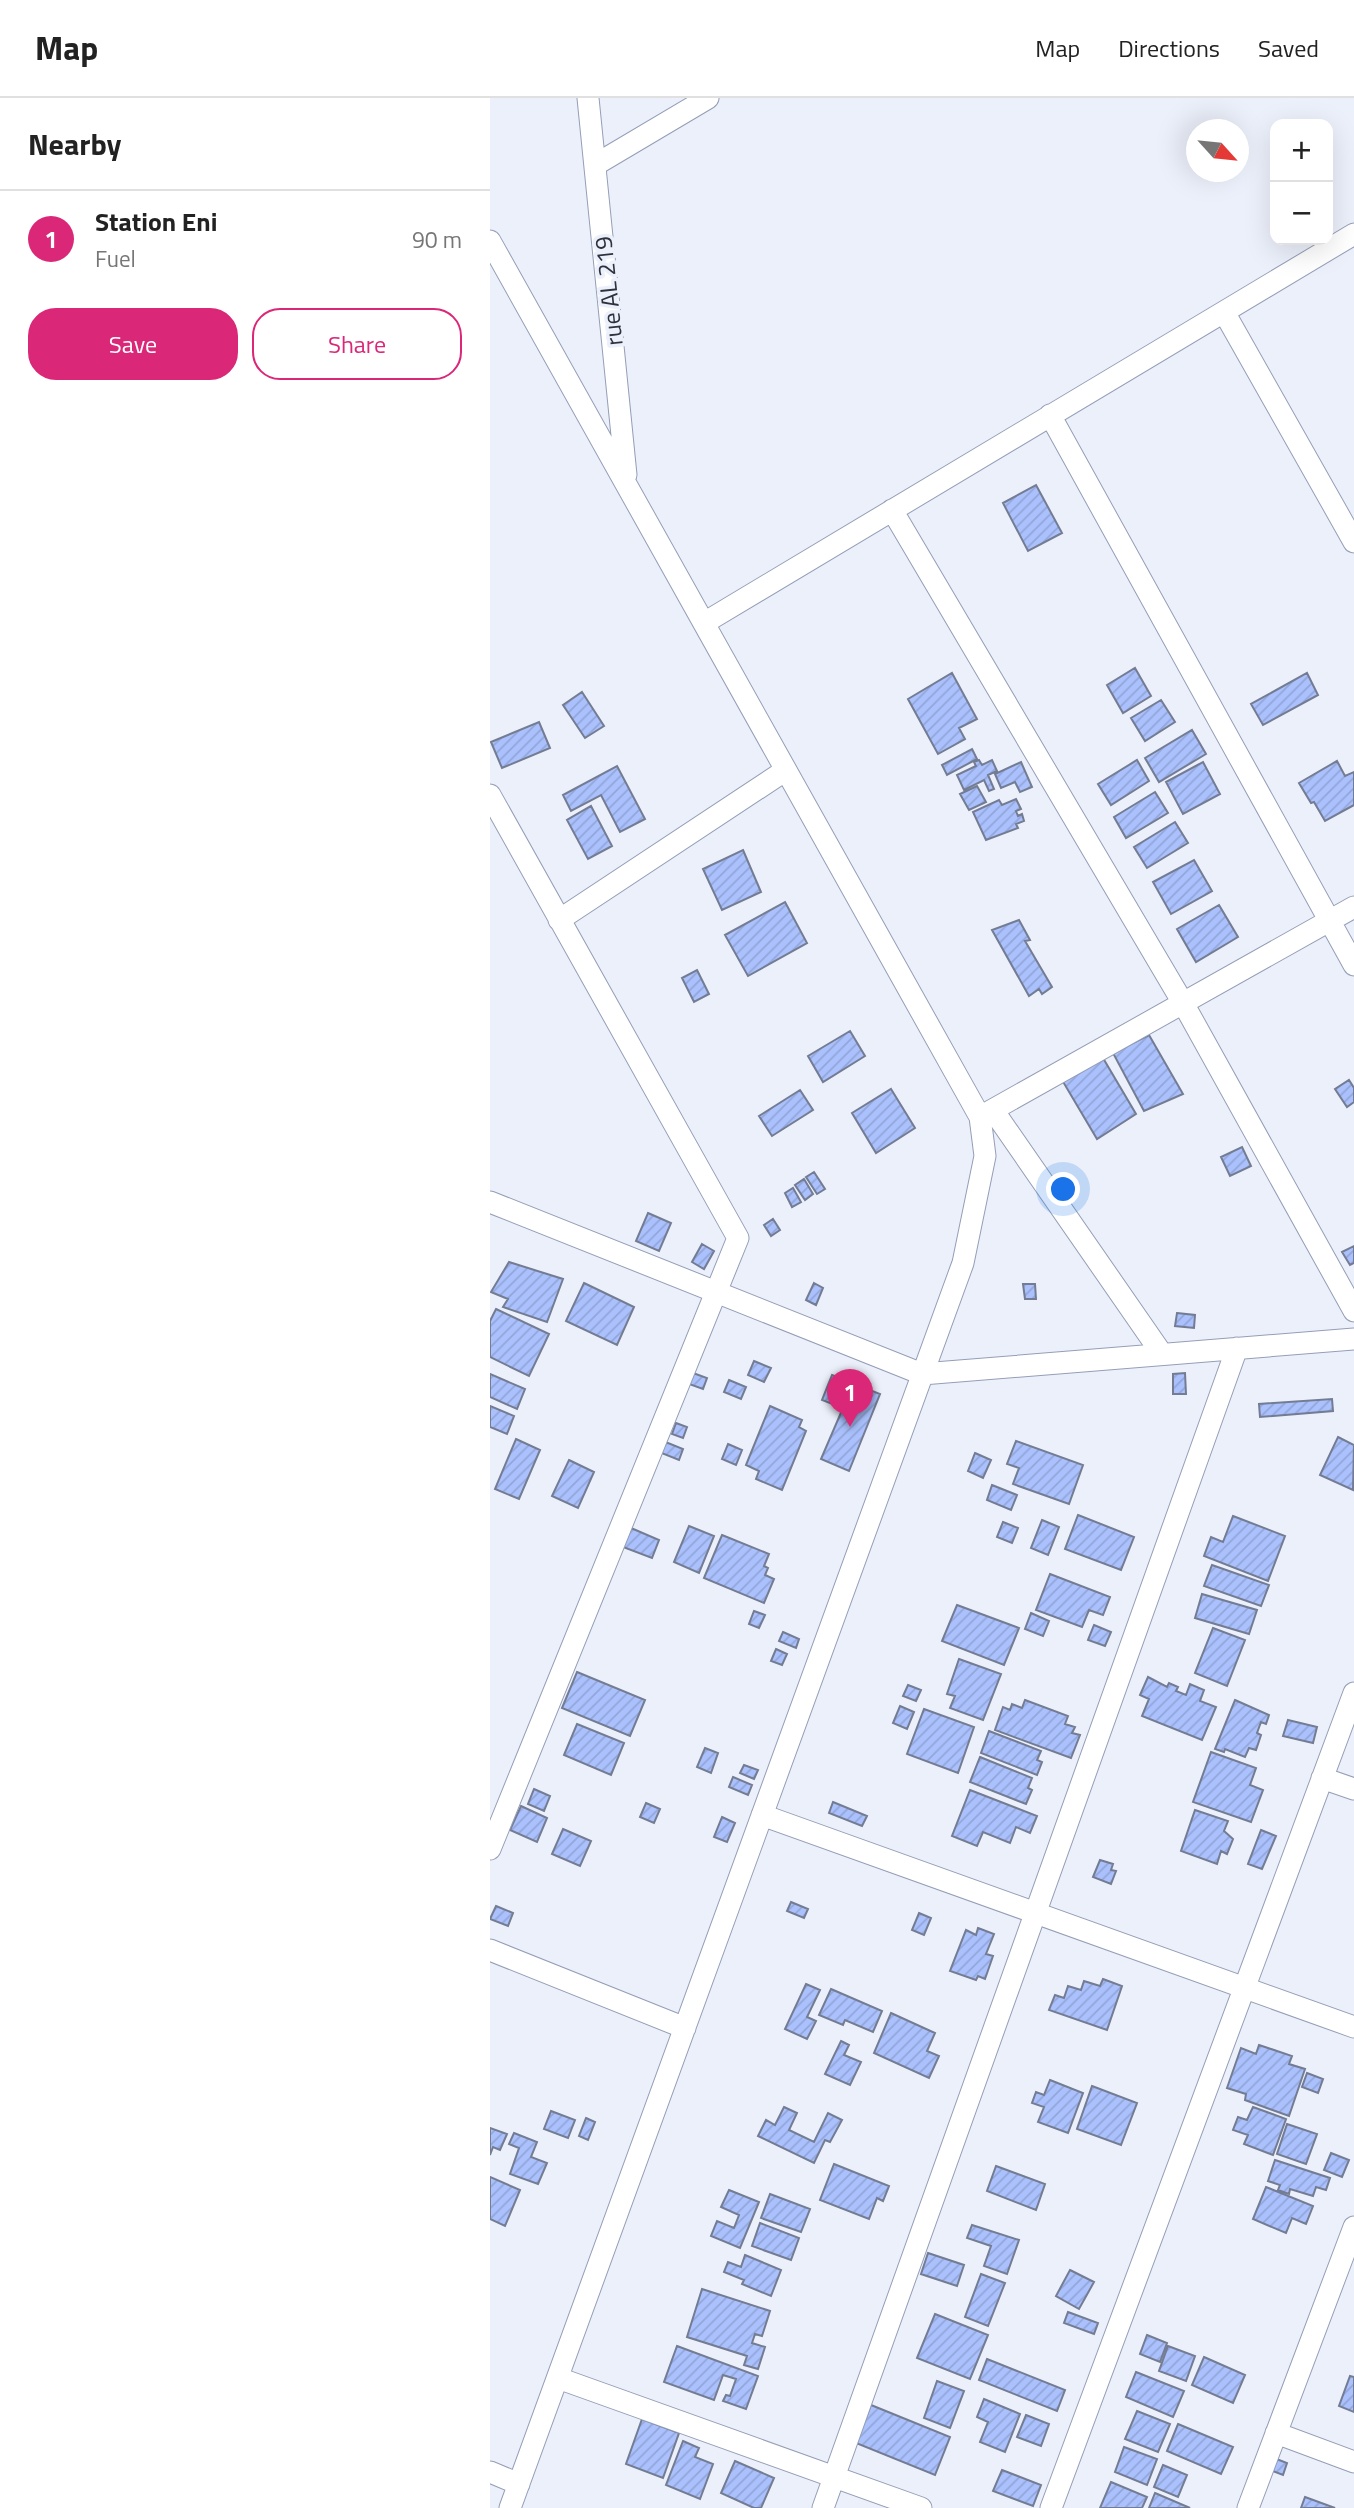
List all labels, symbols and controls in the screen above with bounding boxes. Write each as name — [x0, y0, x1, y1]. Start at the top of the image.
text: Map — [35, 23, 98, 73]
text: Map — [1035, 30, 1080, 66]
text: Directions — [1118, 30, 1220, 66]
text: Saved — [1258, 30, 1319, 66]
north arrow — [1186, 119, 1249, 182]
map controls — [1270, 119, 1333, 245]
button: + — [1270, 119, 1333, 182]
text: Nearby — [28, 121, 121, 167]
button: − — [1270, 182, 1333, 245]
text: Station Eni — [95, 202, 217, 241]
text: 1 — [45, 222, 57, 257]
text: 90 m — [412, 222, 462, 257]
street label: rue AL 219 — [584, 234, 632, 348]
text: Fuel — [95, 241, 136, 276]
button: Save — [28, 308, 238, 380]
button: Share — [252, 308, 462, 380]
your location — [1046, 1172, 1080, 1206]
pin: 1 — [827, 1369, 873, 1427]

